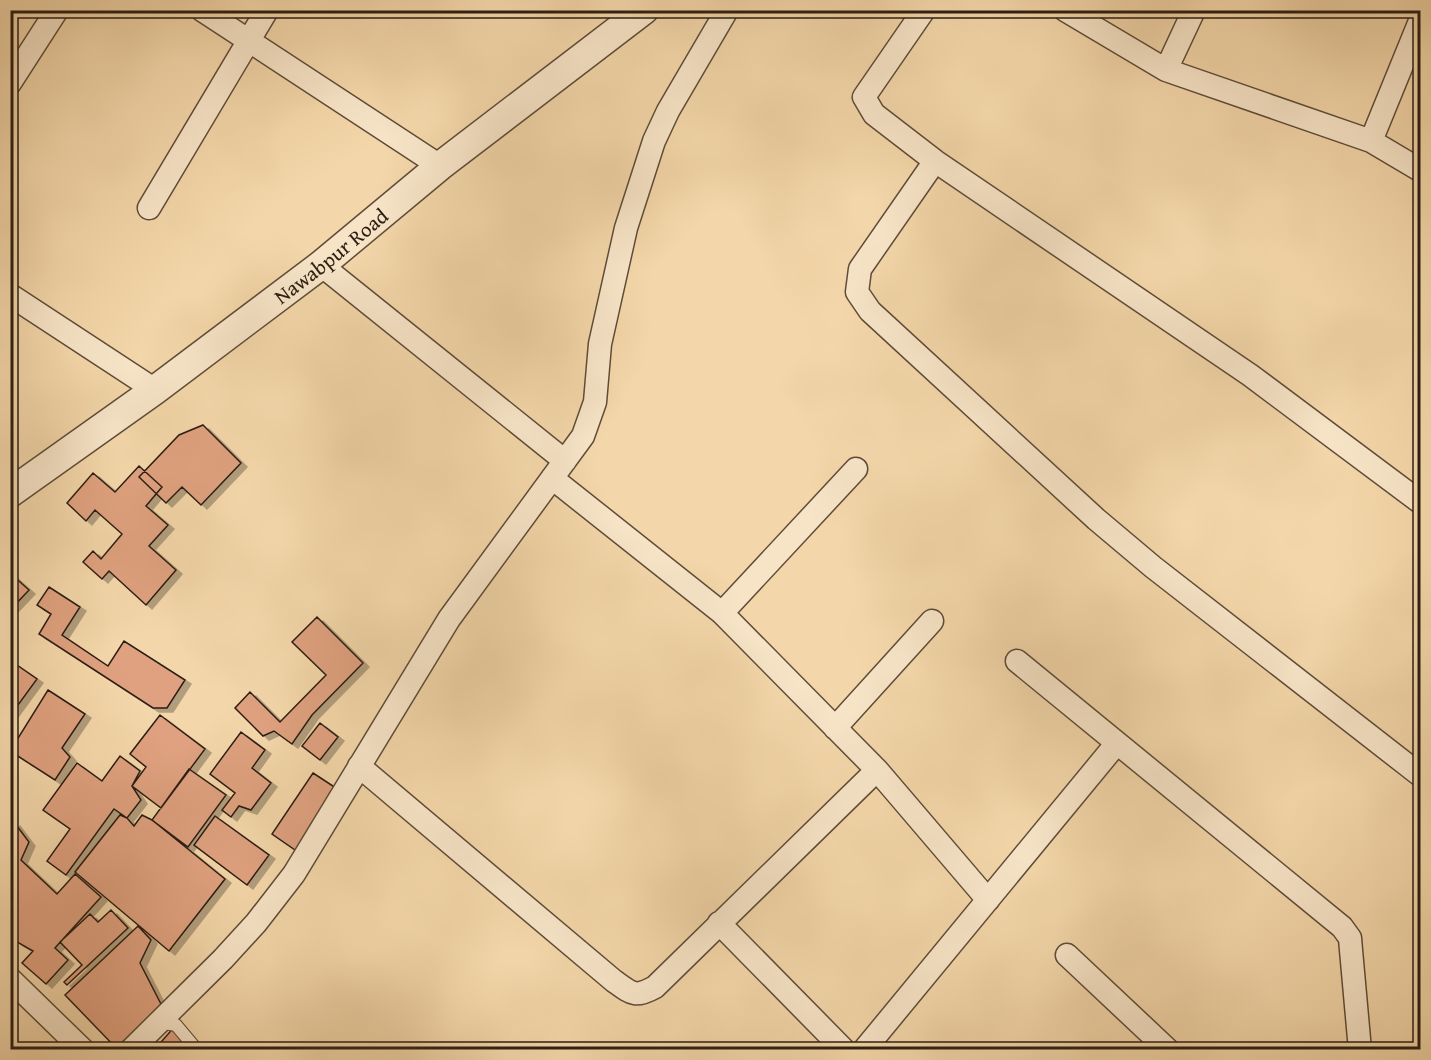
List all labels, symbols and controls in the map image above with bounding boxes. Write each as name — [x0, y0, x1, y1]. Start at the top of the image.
street label: Nawabpur Road — [267, 200, 395, 311]

